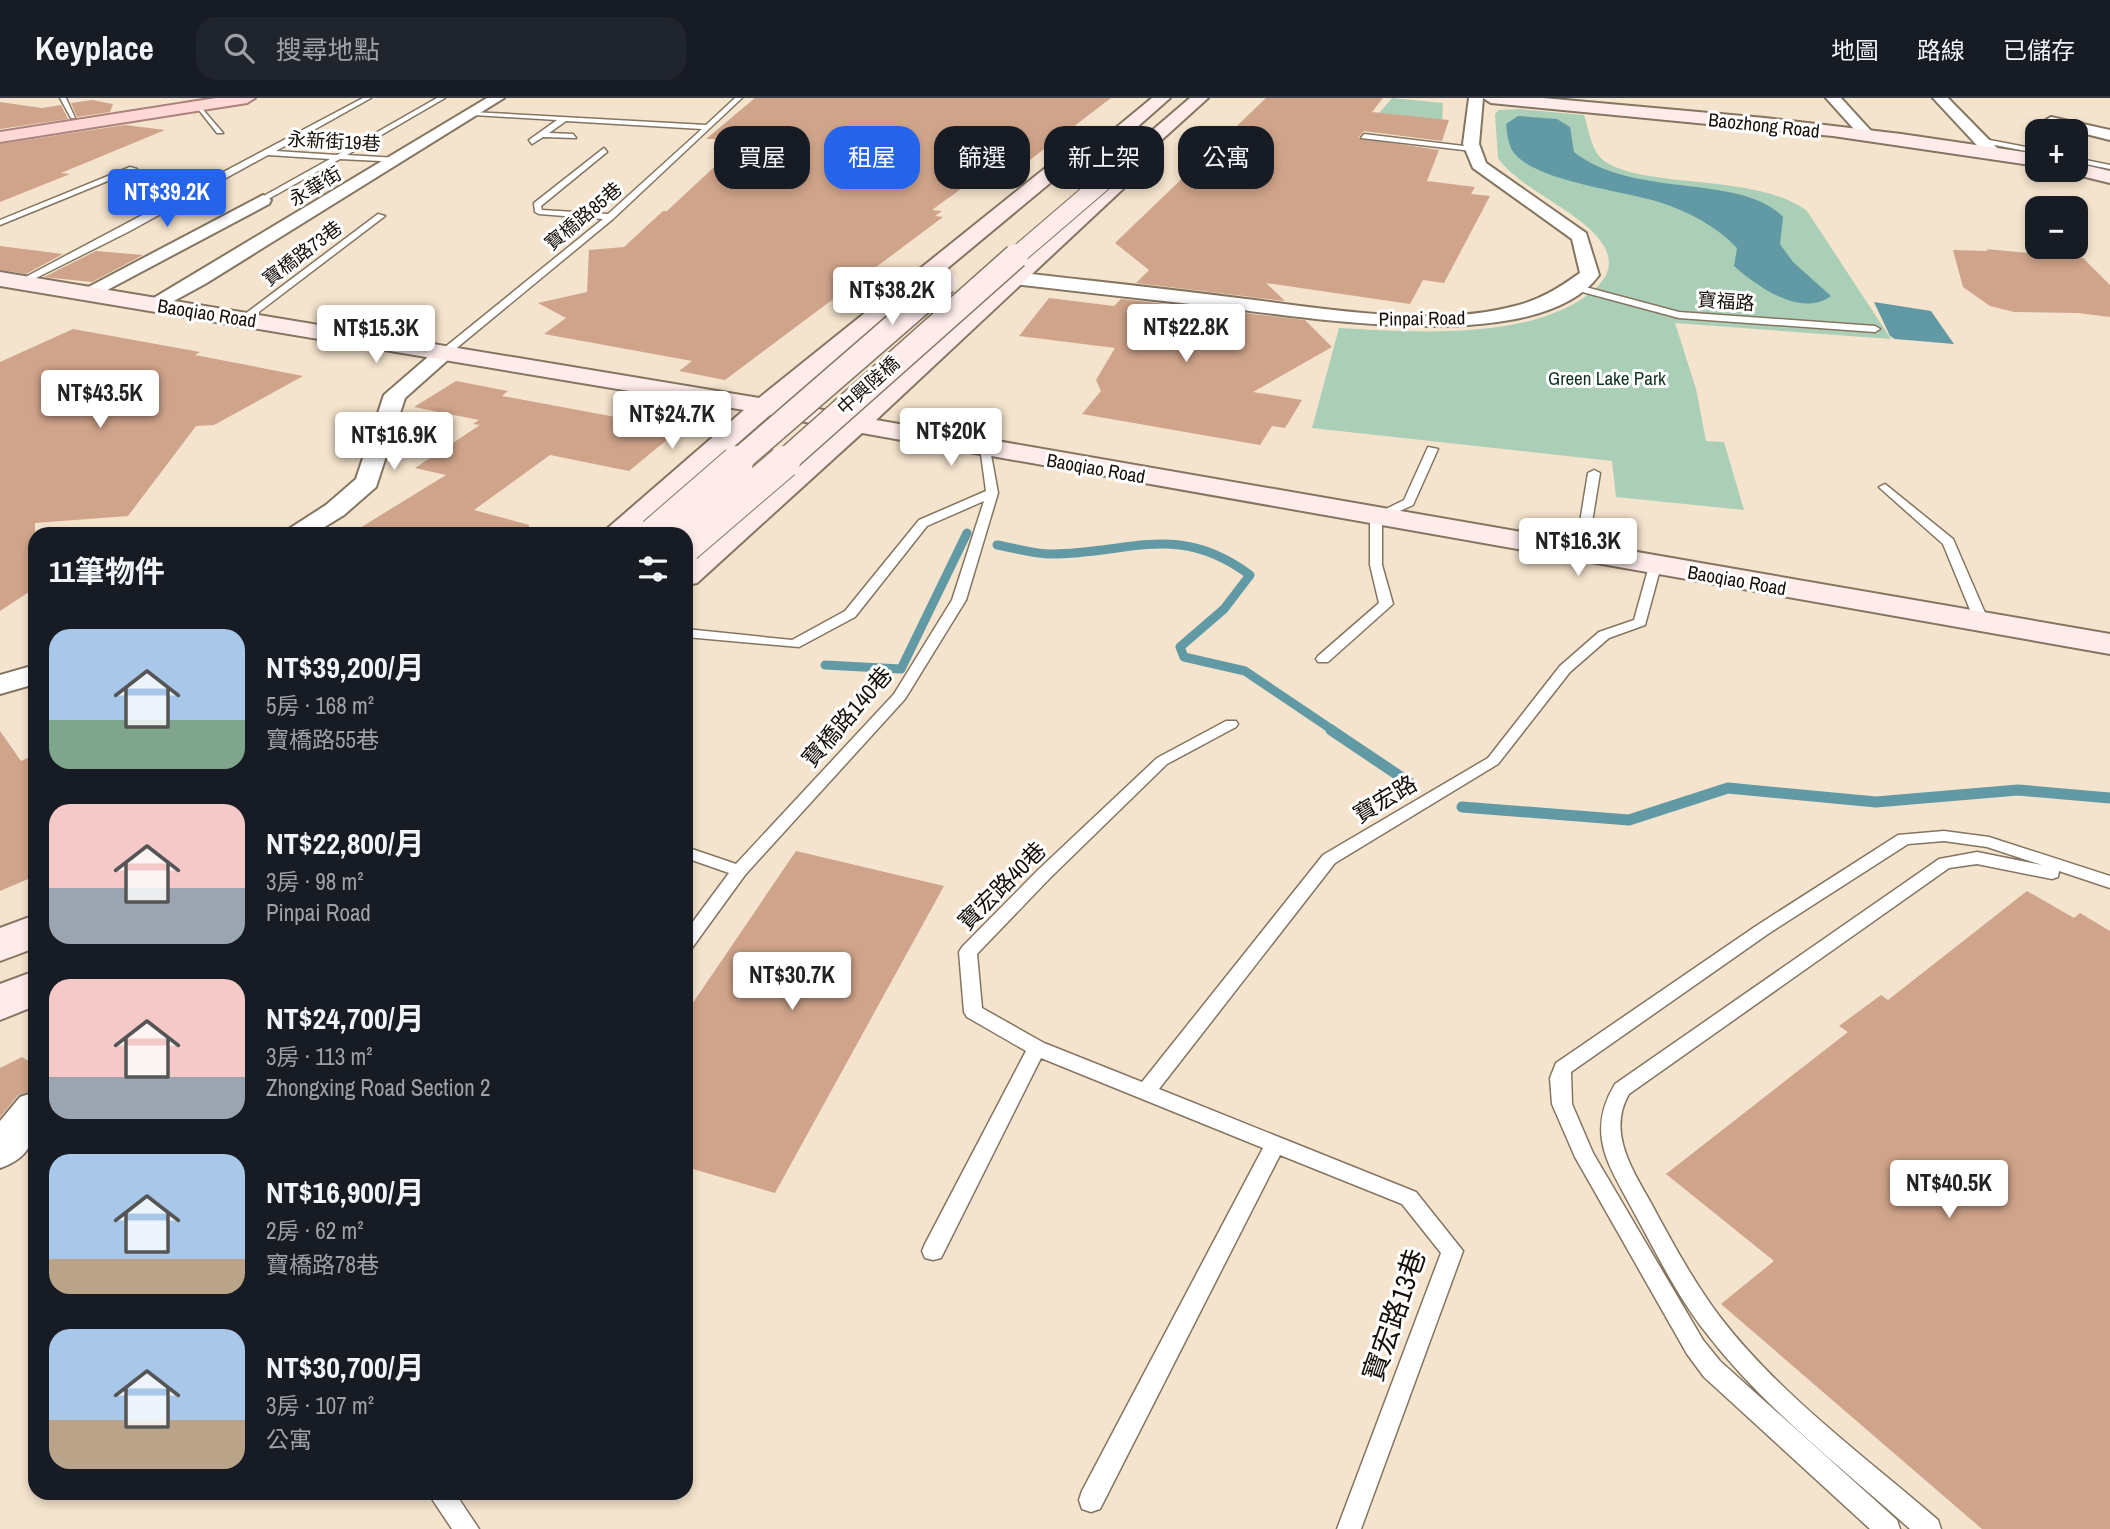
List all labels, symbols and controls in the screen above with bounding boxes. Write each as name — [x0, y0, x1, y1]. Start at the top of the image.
search box — [196, 17, 686, 80]
text: Keyplace — [35, 26, 154, 70]
icon: search — [220, 29, 258, 67]
text: 搜尋地點 — [276, 32, 380, 67]
text: 地圖 — [1831, 34, 1879, 66]
text: 路線 — [1917, 34, 1965, 66]
text: 已儲存 — [2003, 34, 2075, 66]
street label: Baozhong Road — [1707, 106, 1821, 144]
map controls — [2025, 119, 2088, 259]
button: + — [2025, 119, 2088, 182]
street label: 永新街19巷 — [287, 126, 381, 156]
chip: 買屋 — [714, 126, 810, 189]
chip: 租屋 — [824, 126, 920, 189]
chip: 篩選 — [934, 126, 1030, 189]
chip: 新上架 — [1044, 126, 1164, 189]
chip: 公寓 — [1178, 126, 1274, 189]
street label: 永華街 — [284, 160, 346, 212]
pin: NT$39.2K — [95, 170, 239, 229]
text: NT$39.2K — [124, 176, 210, 207]
street label: 寶橋路85巷 — [539, 176, 627, 256]
button: − — [2025, 196, 2088, 259]
street label: 寶橋路73巷 — [257, 215, 347, 291]
pin: NT$38.2K — [820, 268, 964, 327]
text: NT$38.2K — [849, 274, 935, 305]
street label: 寶福路 — [1697, 286, 1755, 316]
street label: Baoqiao Road — [156, 292, 258, 334]
pin: NT$22.8K — [1114, 304, 1258, 364]
street label: Pinpai Road — [1378, 304, 1466, 332]
pin: NT$15.3K — [304, 306, 448, 365]
text: NT$22.8K — [1143, 311, 1229, 342]
text: NT$15.3K — [333, 312, 419, 343]
street label: 中興陸橋 — [831, 350, 905, 420]
park label: Green Lake Park — [1548, 365, 1666, 391]
pin: NT$43.5K — [28, 370, 172, 430]
text: NT$43.5K — [57, 377, 143, 408]
pin: NT$24.7K — [600, 392, 744, 451]
text: NT$24.7K — [629, 398, 715, 429]
pin: NT$20K — [894, 408, 1008, 468]
pin: NT$16.9K — [322, 412, 466, 472]
text: NT$20K — [916, 415, 986, 446]
text: NT$16.9K — [351, 419, 437, 450]
street label: Baoqiao Road — [1045, 447, 1147, 489]
pin: NT$16.3K — [1506, 518, 1650, 578]
text: NT$16.3K — [1535, 525, 1621, 556]
icon: filters — [634, 550, 672, 588]
text: 11筆物件 — [49, 551, 165, 591]
street label: Baoqiao Road — [1686, 559, 1788, 601]
text: NT$39,200/月 — [266, 647, 425, 687]
icon: home — [105, 657, 189, 741]
street label: 寶橋路140巷 — [794, 660, 899, 773]
text: 5房 · 168 m² — [266, 690, 374, 721]
text: 寶橋路55巷 — [266, 724, 379, 755]
street label: 寶宏路 — [1347, 768, 1422, 830]
text: NT$22,800/月 — [266, 823, 425, 863]
icon: home — [105, 832, 189, 916]
street label: 寶宏路40巷 — [951, 835, 1053, 937]
text: 3房 · 98 m² — [266, 866, 363, 897]
text: Pinpai Road — [266, 897, 371, 928]
pin: NT$30.7K — [720, 953, 864, 1012]
text: NT$30.7K — [749, 959, 835, 990]
text: NT$24,700/月 — [266, 998, 425, 1038]
icon: home — [105, 1007, 189, 1091]
text: 3房 · 113 m² — [266, 1041, 373, 1072]
text: Zhongxing Road Section 2 — [266, 1072, 490, 1103]
pin: NT$40.5K — [1877, 1160, 2021, 1220]
text: NT$40.5K — [1906, 1167, 1992, 1198]
text: NT$16,900/月 — [266, 1172, 425, 1212]
icon: home — [105, 1182, 189, 1266]
text: 2房 · 62 m² — [266, 1215, 363, 1246]
street label: 寶宏路13巷 — [1354, 1244, 1434, 1386]
text: 寶橋路78巷 — [266, 1249, 379, 1280]
text: NT$30,700/月 — [266, 1347, 425, 1387]
icon: home — [105, 1357, 189, 1441]
text: 3房 · 107 m² — [266, 1390, 374, 1421]
text: 公寓 — [266, 1424, 312, 1455]

